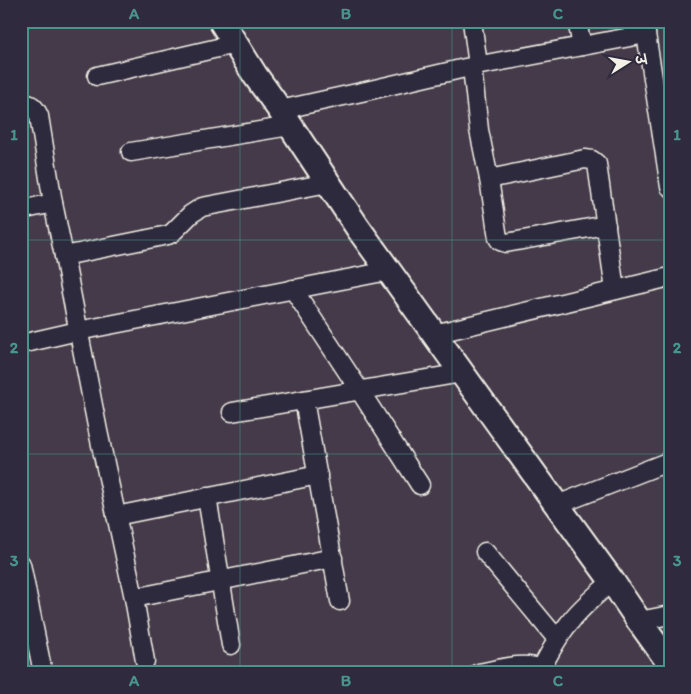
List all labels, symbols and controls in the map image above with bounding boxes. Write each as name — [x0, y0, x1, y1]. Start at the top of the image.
text: A — [128, 4, 140, 23]
text: B — [341, 4, 352, 23]
text: C — [553, 4, 564, 23]
north arrow — [604, 38, 654, 88]
text: उ — [631, 51, 650, 67]
text: 1 — [10, 125, 18, 144]
text: 1 — [673, 125, 681, 144]
text: 2 — [10, 338, 19, 357]
text: 2 — [673, 338, 682, 357]
text: 3 — [10, 551, 19, 570]
text: 3 — [673, 551, 682, 570]
text: A — [128, 671, 140, 690]
text: B — [341, 671, 352, 690]
text: C — [553, 671, 564, 690]

